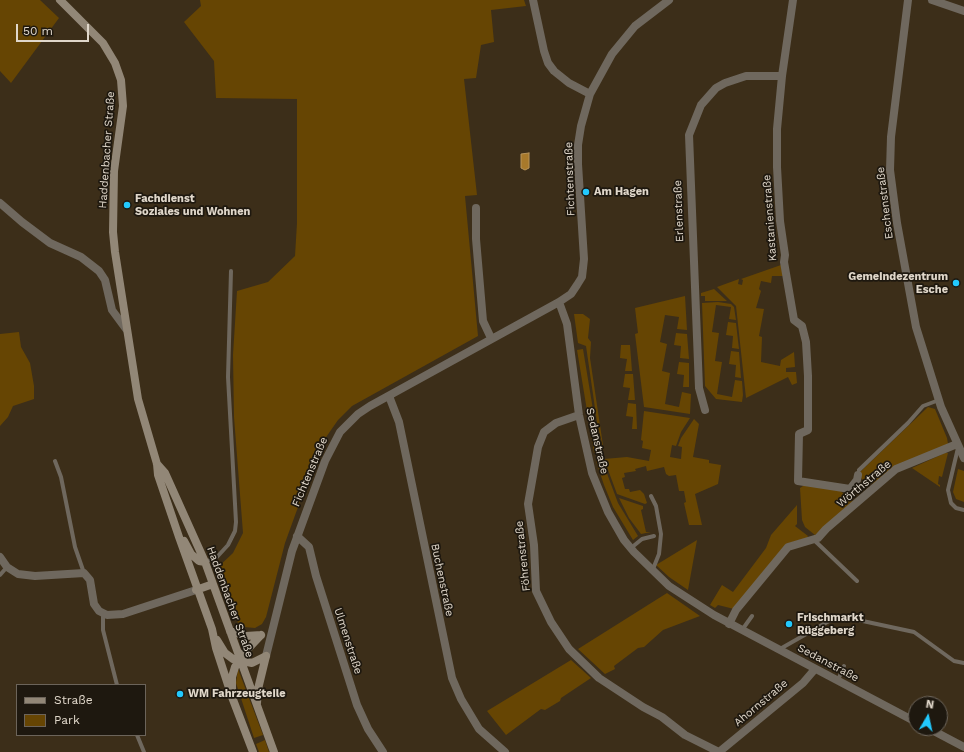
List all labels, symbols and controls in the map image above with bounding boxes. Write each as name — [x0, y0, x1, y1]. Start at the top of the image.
scale bar — [18, 16, 91, 42]
text: 50 m — [23, 24, 53, 38]
street label: Haddenbacher Straße — [96, 91, 118, 209]
street label: Fichtenstraße — [562, 142, 578, 216]
street label: Eschenstraße — [874, 166, 896, 240]
street label: Kastanienstraße — [760, 174, 780, 262]
street label: Erlenstraße — [671, 180, 687, 242]
place label: Am Hagen — [594, 185, 649, 199]
marker: Am Hagen — [581, 187, 591, 197]
place label: Fachdienst Soziales und Wohnen — [135, 192, 250, 218]
marker: Fachdienst Soziales und Wohnen — [122, 200, 132, 210]
place label: Gemeindezentrum Esche — [848, 270, 948, 296]
marker: Gemeindezentrum Esche — [951, 278, 961, 288]
street label: Sedanstraße — [583, 407, 611, 475]
street label: Fichtenstraße — [289, 435, 331, 509]
street label: Wörthstraße — [834, 458, 894, 510]
street label: Föhrenstraße — [513, 520, 533, 592]
street label: Buchenstraße — [428, 542, 456, 618]
street label: Haddenbacher Straße — [204, 545, 256, 659]
street label: Ulmenstraße — [331, 606, 365, 676]
place label: Frischmarkt Rüggeberg — [797, 611, 863, 637]
marker: Frischmarkt Rüggeberg — [784, 619, 794, 629]
street label: Sedanstraße — [795, 641, 861, 685]
street label: Ahornstraße — [731, 677, 791, 729]
legend — [16, 684, 146, 736]
place label: WM Fahrzeugteile — [188, 687, 286, 701]
marker: WM Fahrzeugteile — [175, 689, 185, 699]
text: Straße — [54, 693, 93, 707]
north arrow — [908, 696, 948, 736]
text: N — [925, 698, 935, 712]
text: Park — [54, 713, 80, 727]

